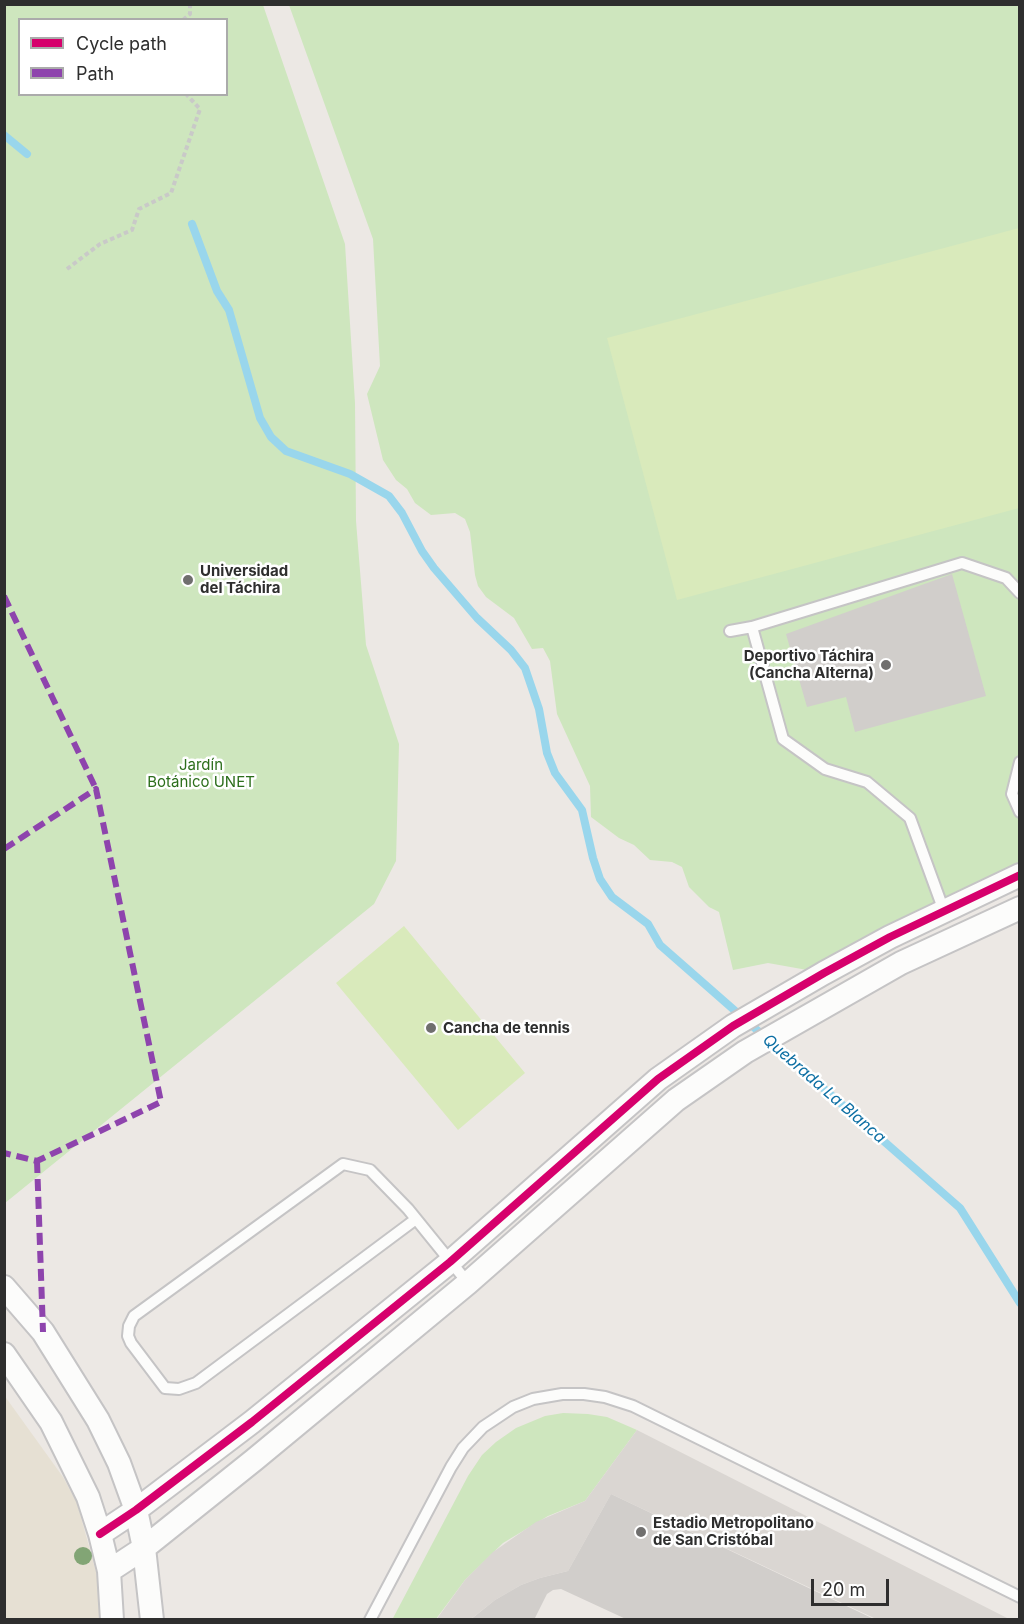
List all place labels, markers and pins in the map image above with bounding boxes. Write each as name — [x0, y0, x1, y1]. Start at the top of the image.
place label: Universidad del Táchira — [200, 562, 288, 597]
marker: Universidad del Táchira — [181, 573, 195, 587]
place label: Deportivo Táchira (Cancha Alterna) — [744, 647, 874, 682]
marker: Deportivo Táchira (Cancha Alterna) — [879, 658, 893, 672]
place label: Cancha de tennis — [443, 1019, 570, 1037]
marker: Cancha de tennis — [424, 1021, 438, 1035]
place label: Estadio Metropolitano de San Cristóbal — [653, 1514, 814, 1549]
marker: Estadio Metropolitano de San Cristóbal — [634, 1525, 648, 1539]

